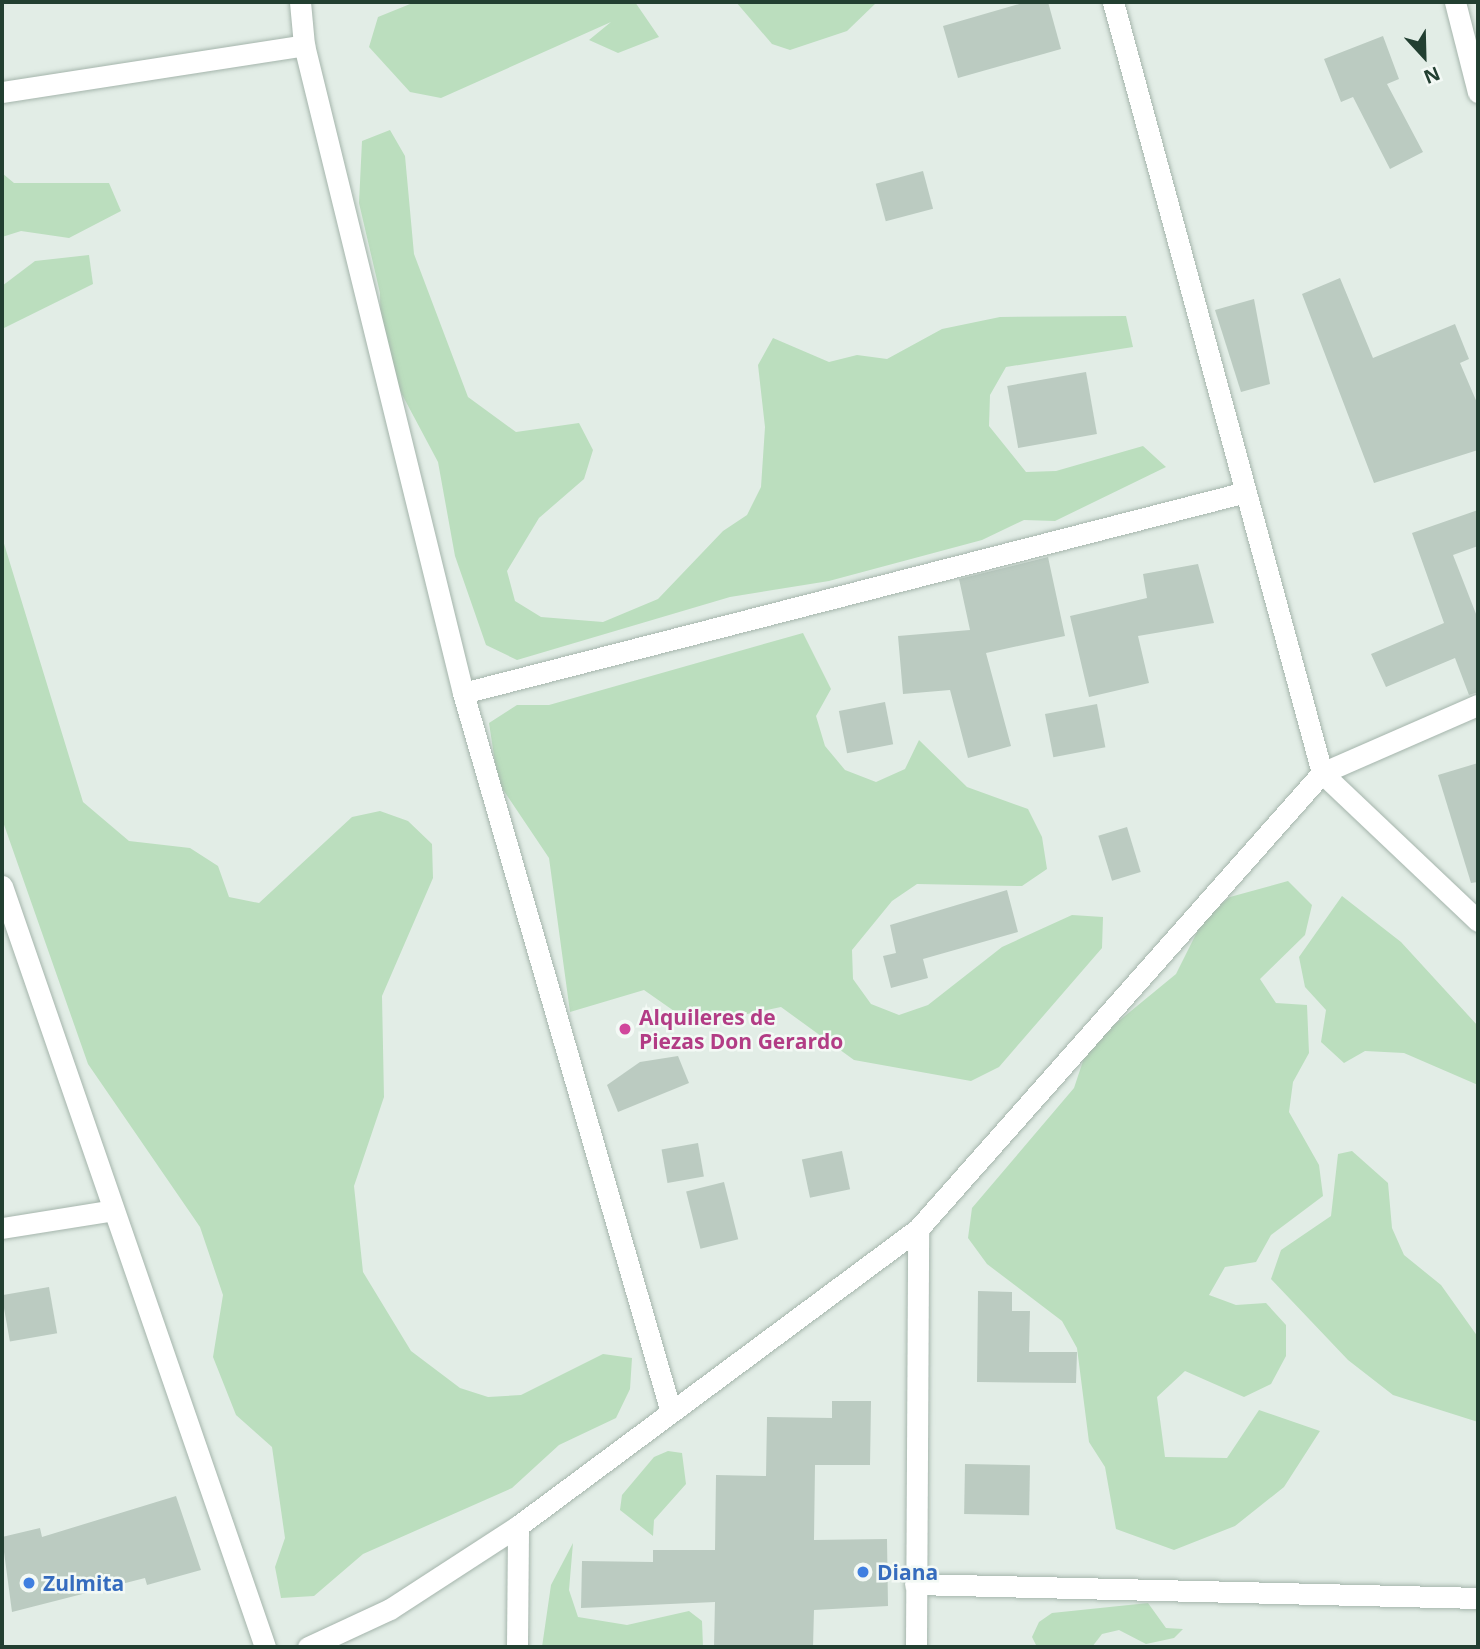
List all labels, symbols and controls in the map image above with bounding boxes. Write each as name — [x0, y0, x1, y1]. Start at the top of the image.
north arrow — [1389, 21, 1459, 91]
text: N — [1420, 61, 1444, 90]
place label: Alquileres de Piezas Don Gerardo — [639, 1004, 843, 1054]
marker: Alquileres de Piezas Don Gerardo — [617, 1021, 633, 1037]
place label: Diana — [877, 1559, 938, 1585]
marker: Diana — [855, 1564, 871, 1580]
place label: Zulmita — [43, 1570, 124, 1596]
marker: Zulmita — [21, 1575, 37, 1591]

